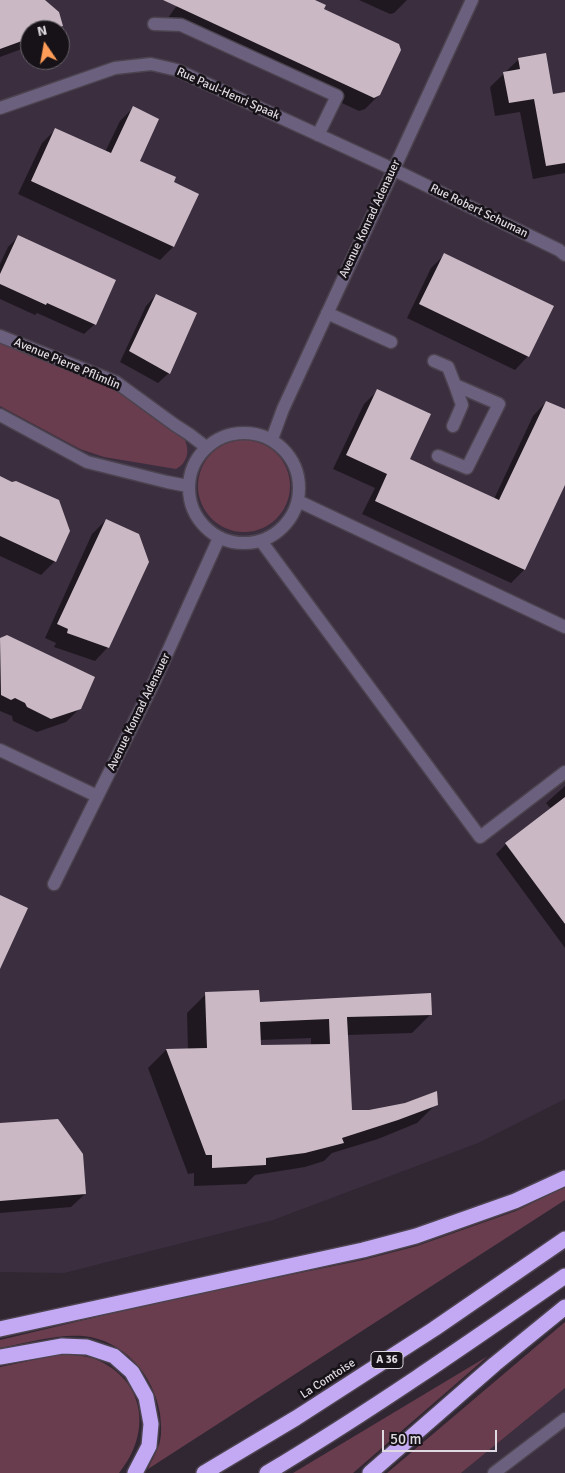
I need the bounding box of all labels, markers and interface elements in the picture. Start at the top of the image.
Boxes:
north arrow [20,20,70,70]
text: N [35,21,49,40]
street label: Rue Paul-Henri Spaak [174,65,282,123]
street label: Avenue Konrad Adenauer [336,158,404,280]
street label: Rue Robert Schuman [428,181,530,241]
street label: Avenue Pierre Pflimlin [12,335,122,393]
street label: Avenue Konrad Adenauer [104,651,174,773]
road number: A 36 [371,1352,403,1368]
street label: La Comtoise [298,1356,358,1402]
scale bar [385,1420,500,1452]
text: 50 m [390,1430,421,1448]

